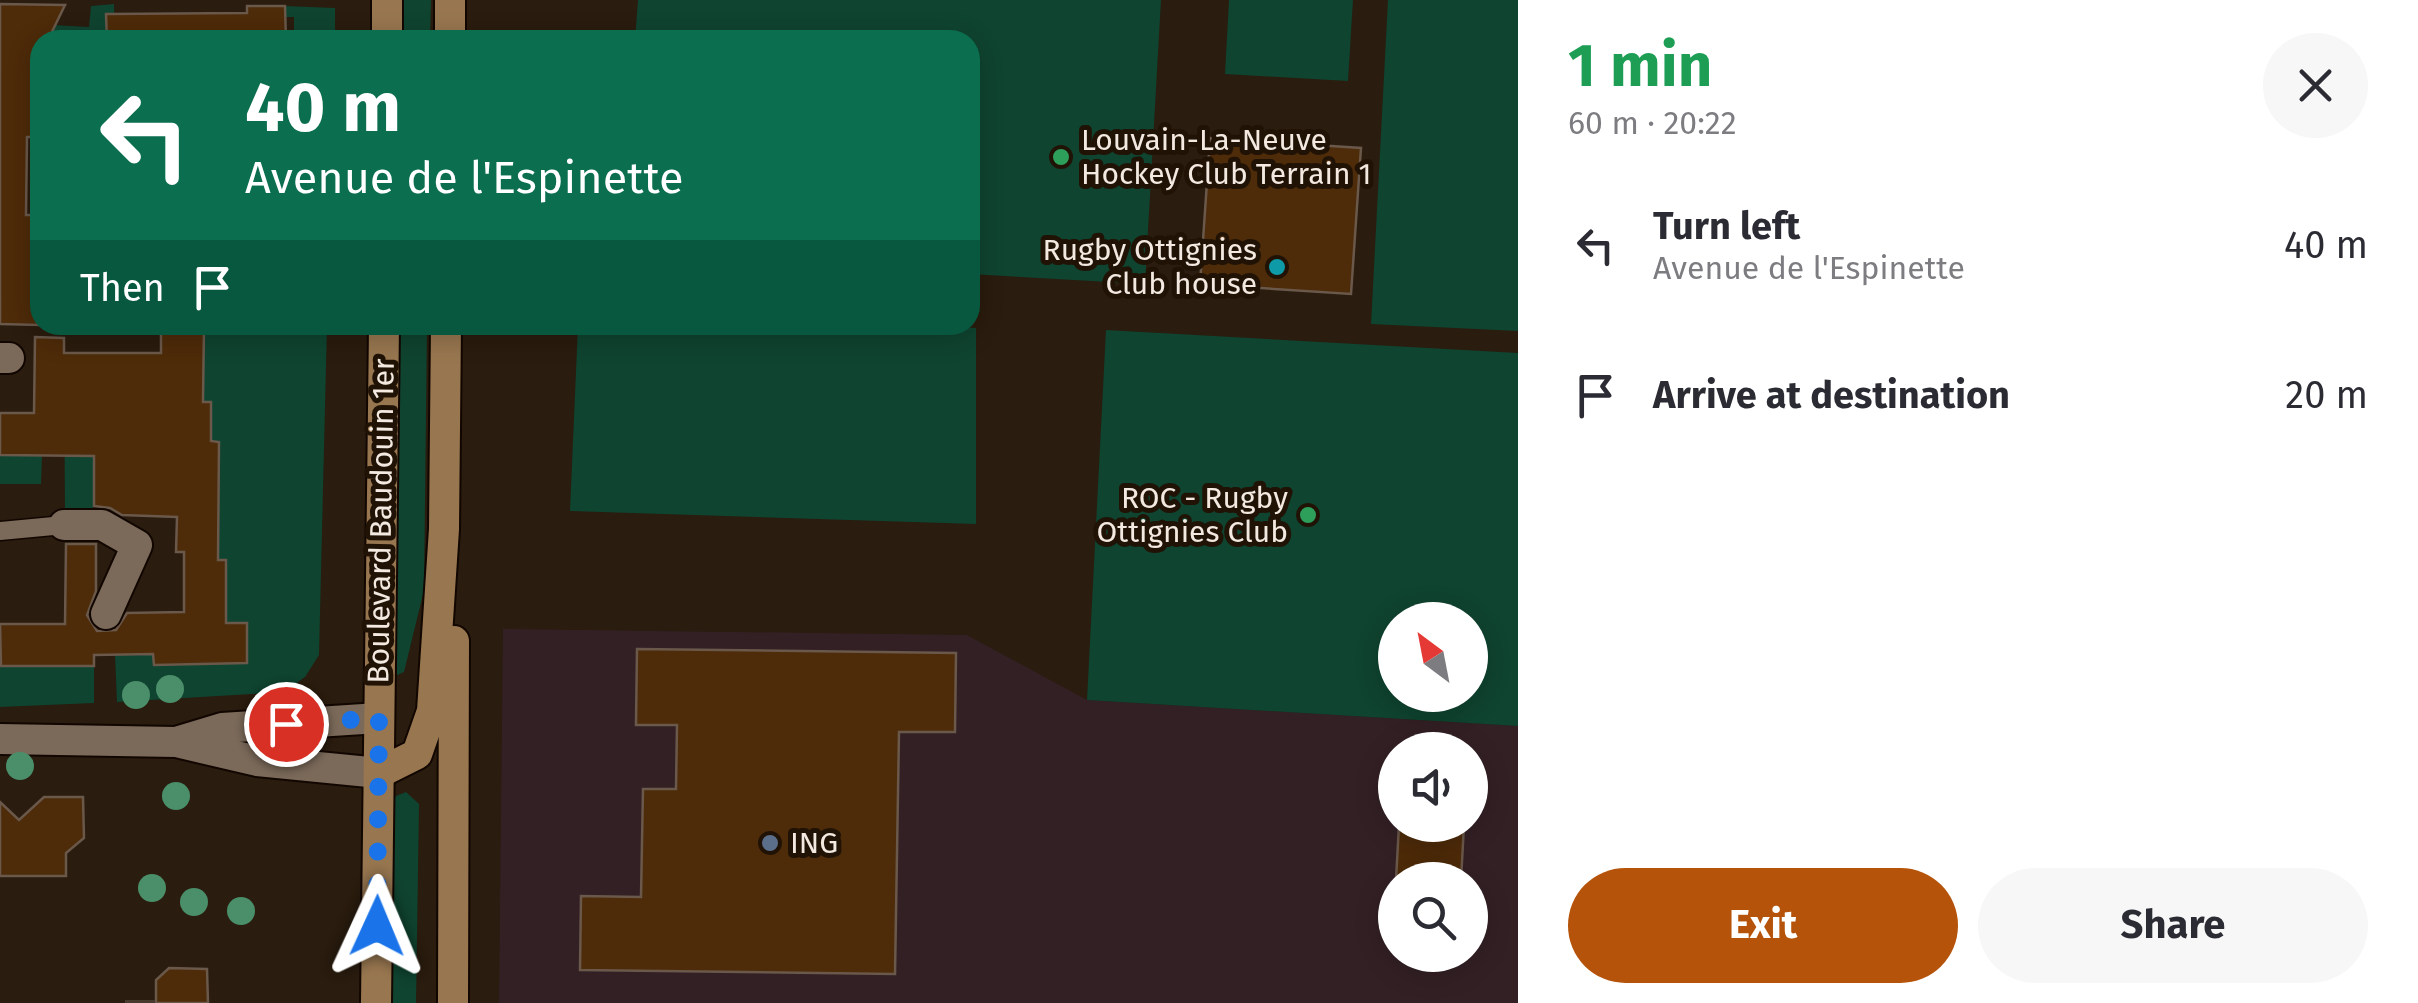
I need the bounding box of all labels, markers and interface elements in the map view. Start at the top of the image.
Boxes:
text: 1 min [1568,30,1712,102]
button: close [2263,33,2368,138]
text: 40 m [245,66,401,150]
icon: left [80,70,210,200]
text: 60 m · 20:22 [1568,104,1737,142]
place label: Louvain-La-Neuve Hockey Club Terrain 1 [1081,122,1371,192]
marker: Louvain-La-Neuve Hockey Club Terrain 1 [1050,146,1072,168]
text: Avenue de l'Espinette [245,151,684,205]
text: Turn left [1653,203,1800,249]
icon: left [1568,218,1623,273]
text: 40 m [2284,222,2368,268]
place label: Rugby Ottignies Club house [1043,232,1257,302]
text: Avenue de l'Espinette [1653,249,1965,287]
marker: Rugby Ottignies Club house [1266,256,1288,278]
icon: arrive [185,260,240,315]
text: Then [80,265,165,311]
street label: Boulevard Baudouin 1er [360,358,402,684]
icon: arrive [1568,368,1623,423]
text: Arrive at destination [1653,372,2010,418]
text: 20 m [2285,372,2368,418]
place label: ROC - Rugby Ottignies Club [1097,480,1288,550]
marker: ROC - Rugby Ottignies Club [1297,504,1319,526]
north arrow [1378,602,1488,712]
map controls [1378,602,1488,972]
pin [244,682,329,767]
icon: arrive [259,697,314,752]
button: sound [1378,732,1488,842]
place label: ING [790,825,838,861]
marker: ING [759,832,781,854]
button: search [1378,862,1488,972]
button: Exit [1568,868,1958,983]
button: Share [1978,868,2368,983]
position arrow [325,874,429,978]

